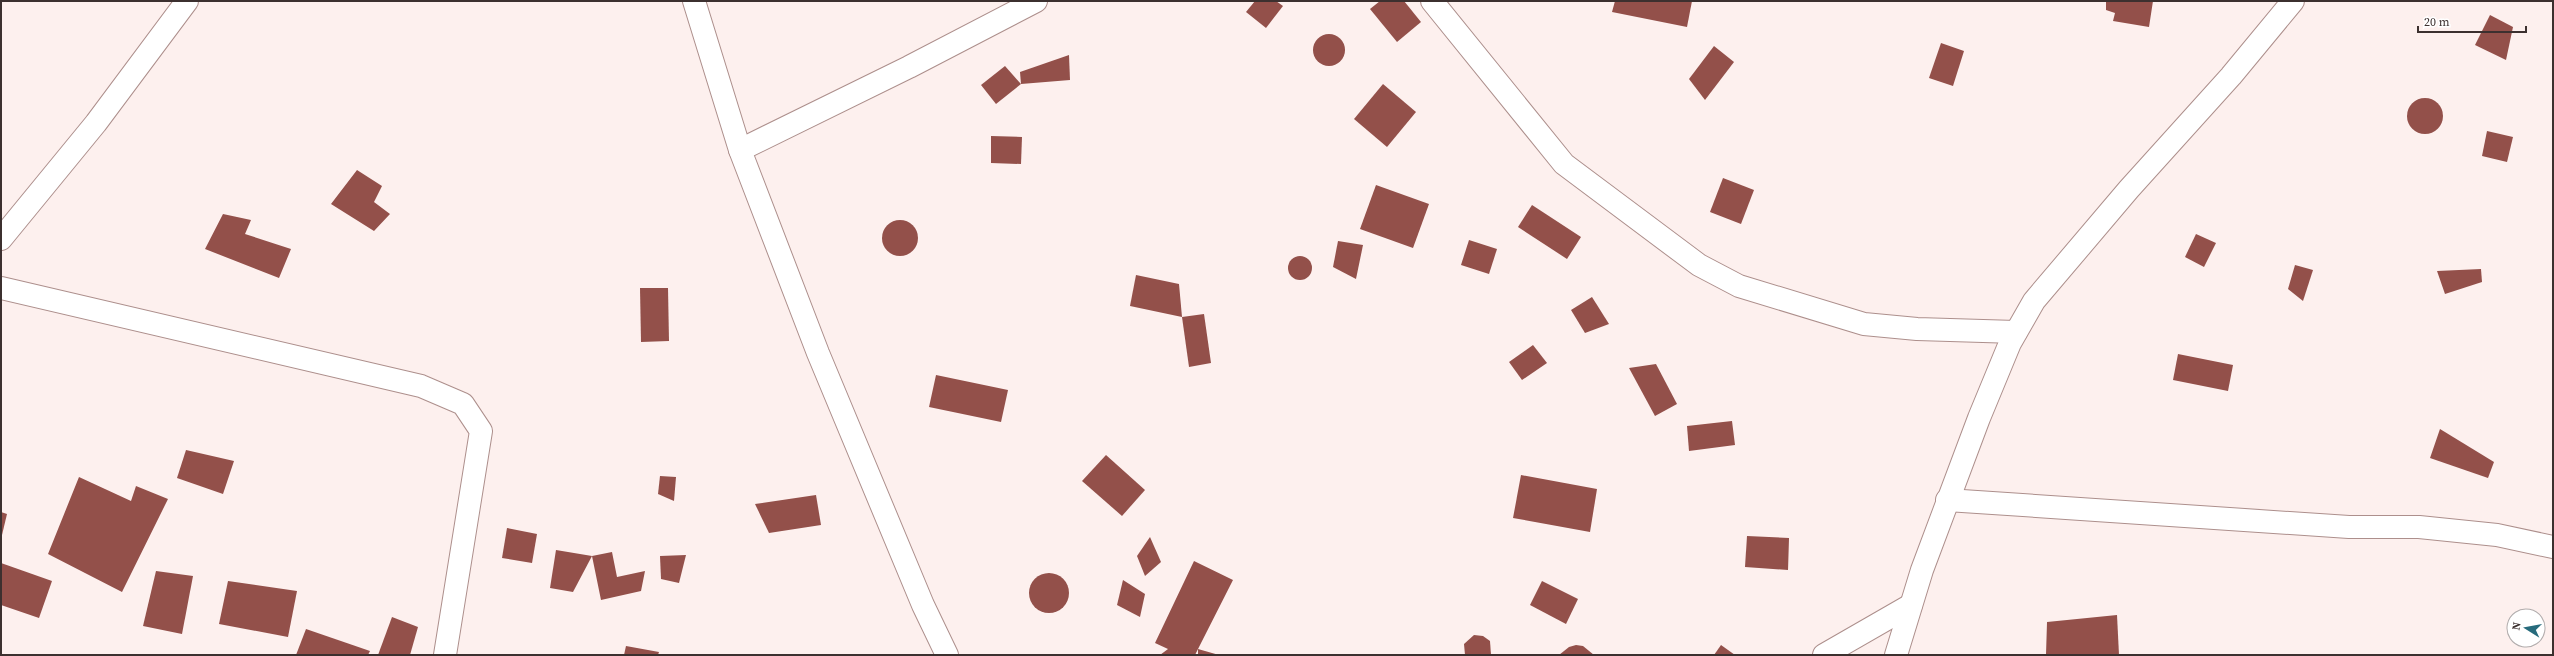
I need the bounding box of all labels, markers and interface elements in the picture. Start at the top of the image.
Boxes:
scale bar [2418,8,2526,34]
text: 20 m [2424,14,2450,30]
north arrow [2506,608,2546,648]
text: N [2509,621,2525,632]

